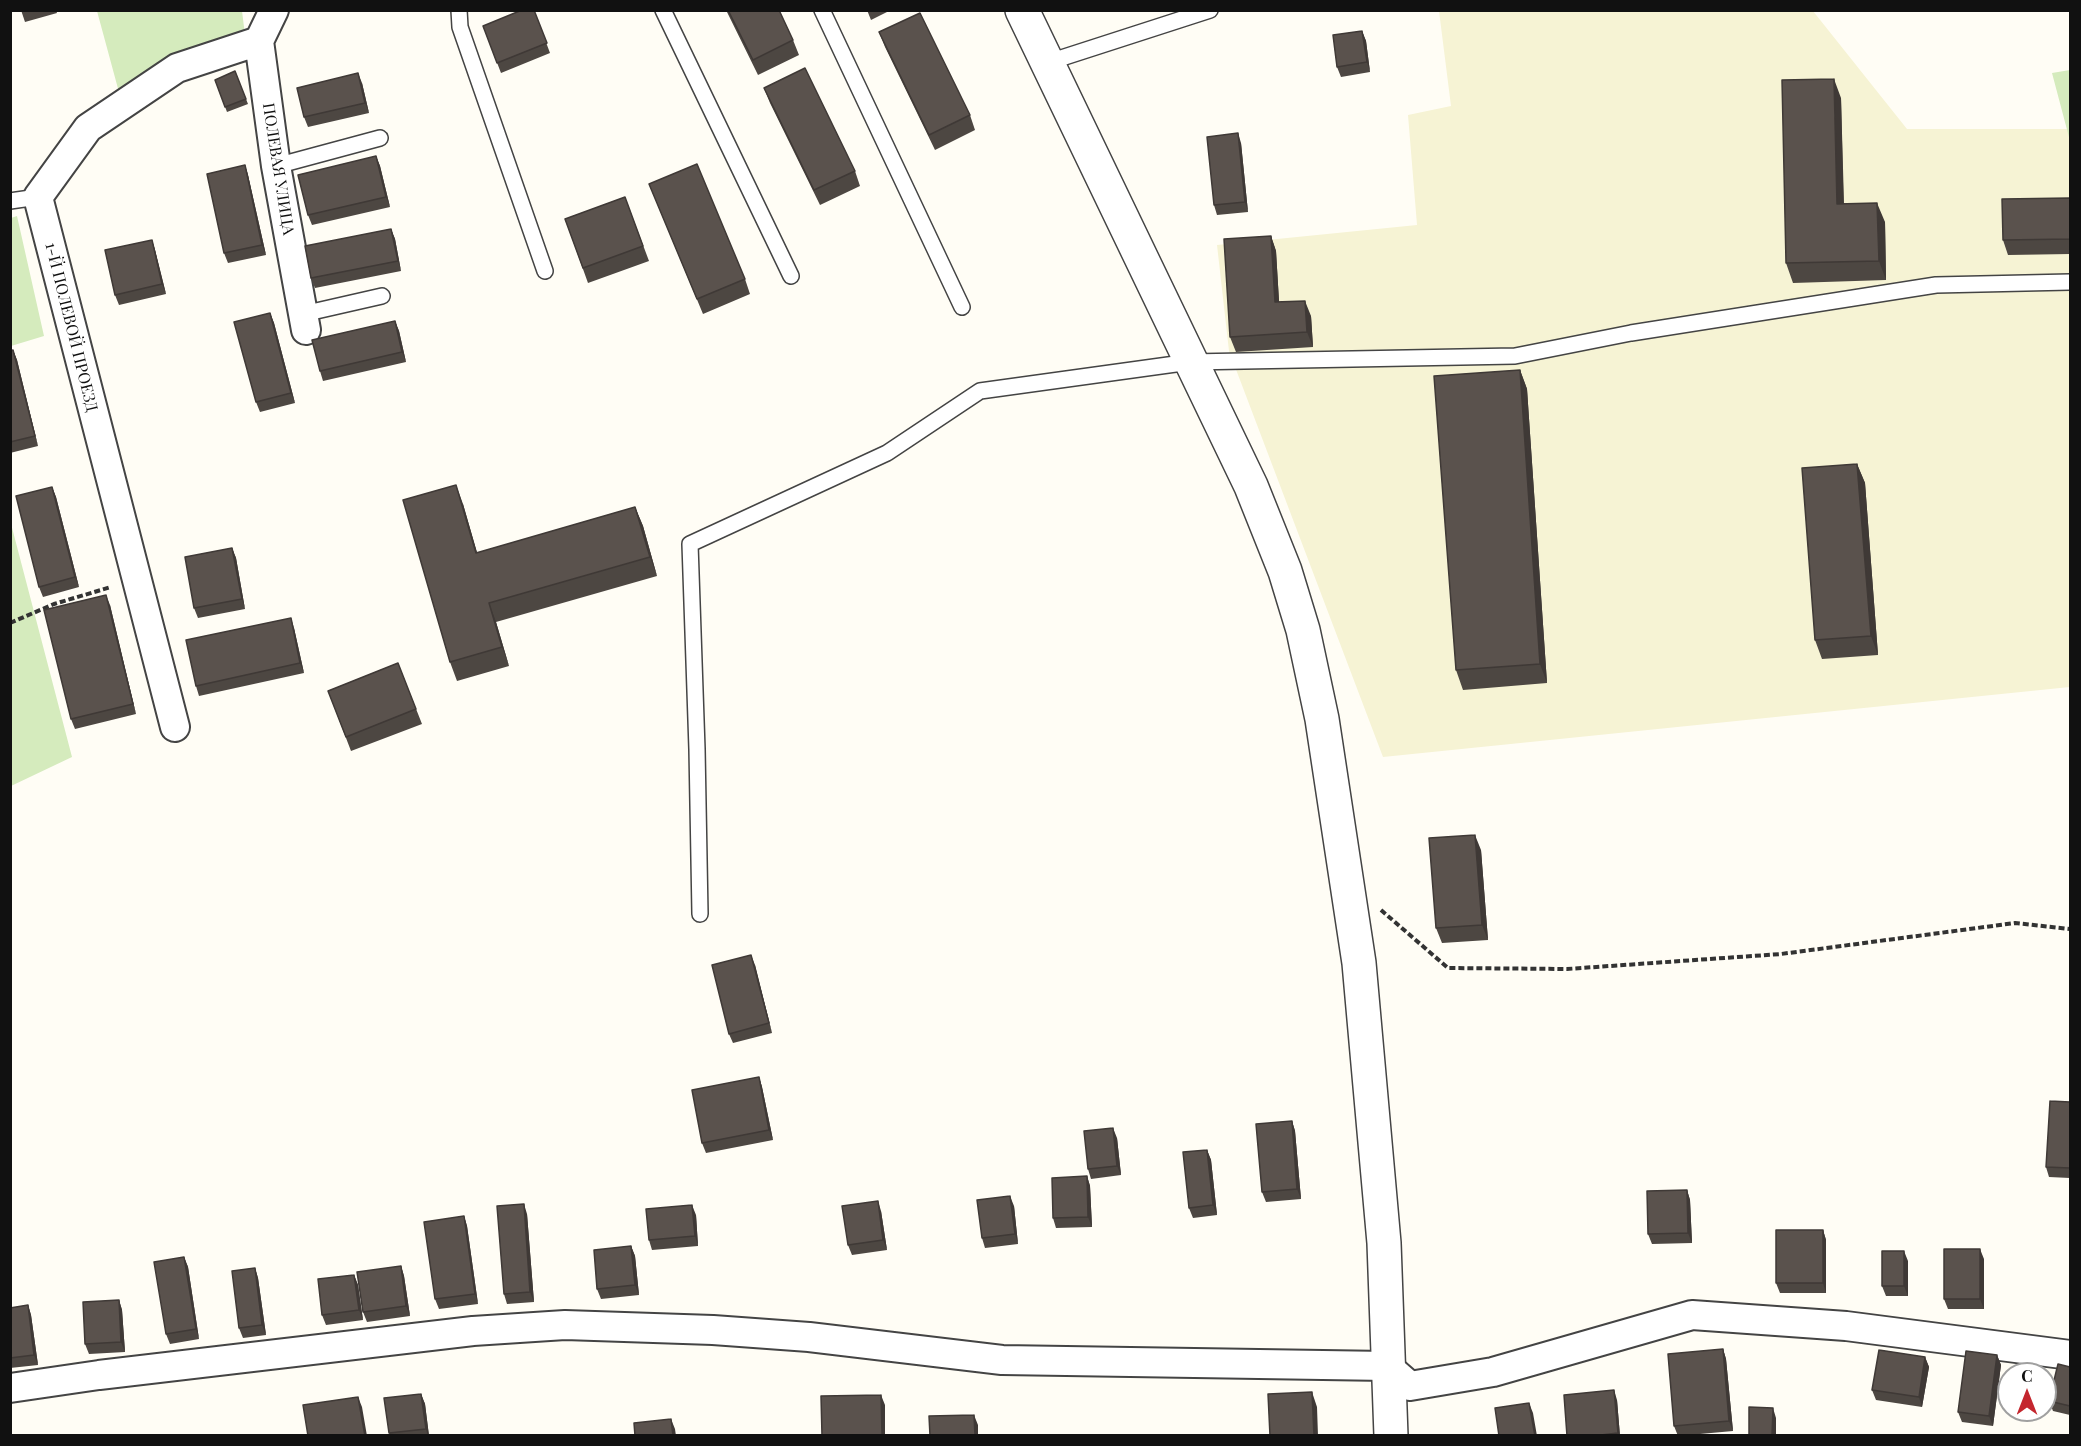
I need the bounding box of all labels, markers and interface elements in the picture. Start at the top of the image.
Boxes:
street label: ПОЛЕВАЯ УЛИЦА [258,102,298,236]
street label: 1-Й ПОЛЕВОЙ ПРОЕЗД [41,240,101,414]
north arrow [1997,1362,2057,1422]
text: С [2021,1365,2033,1386]

